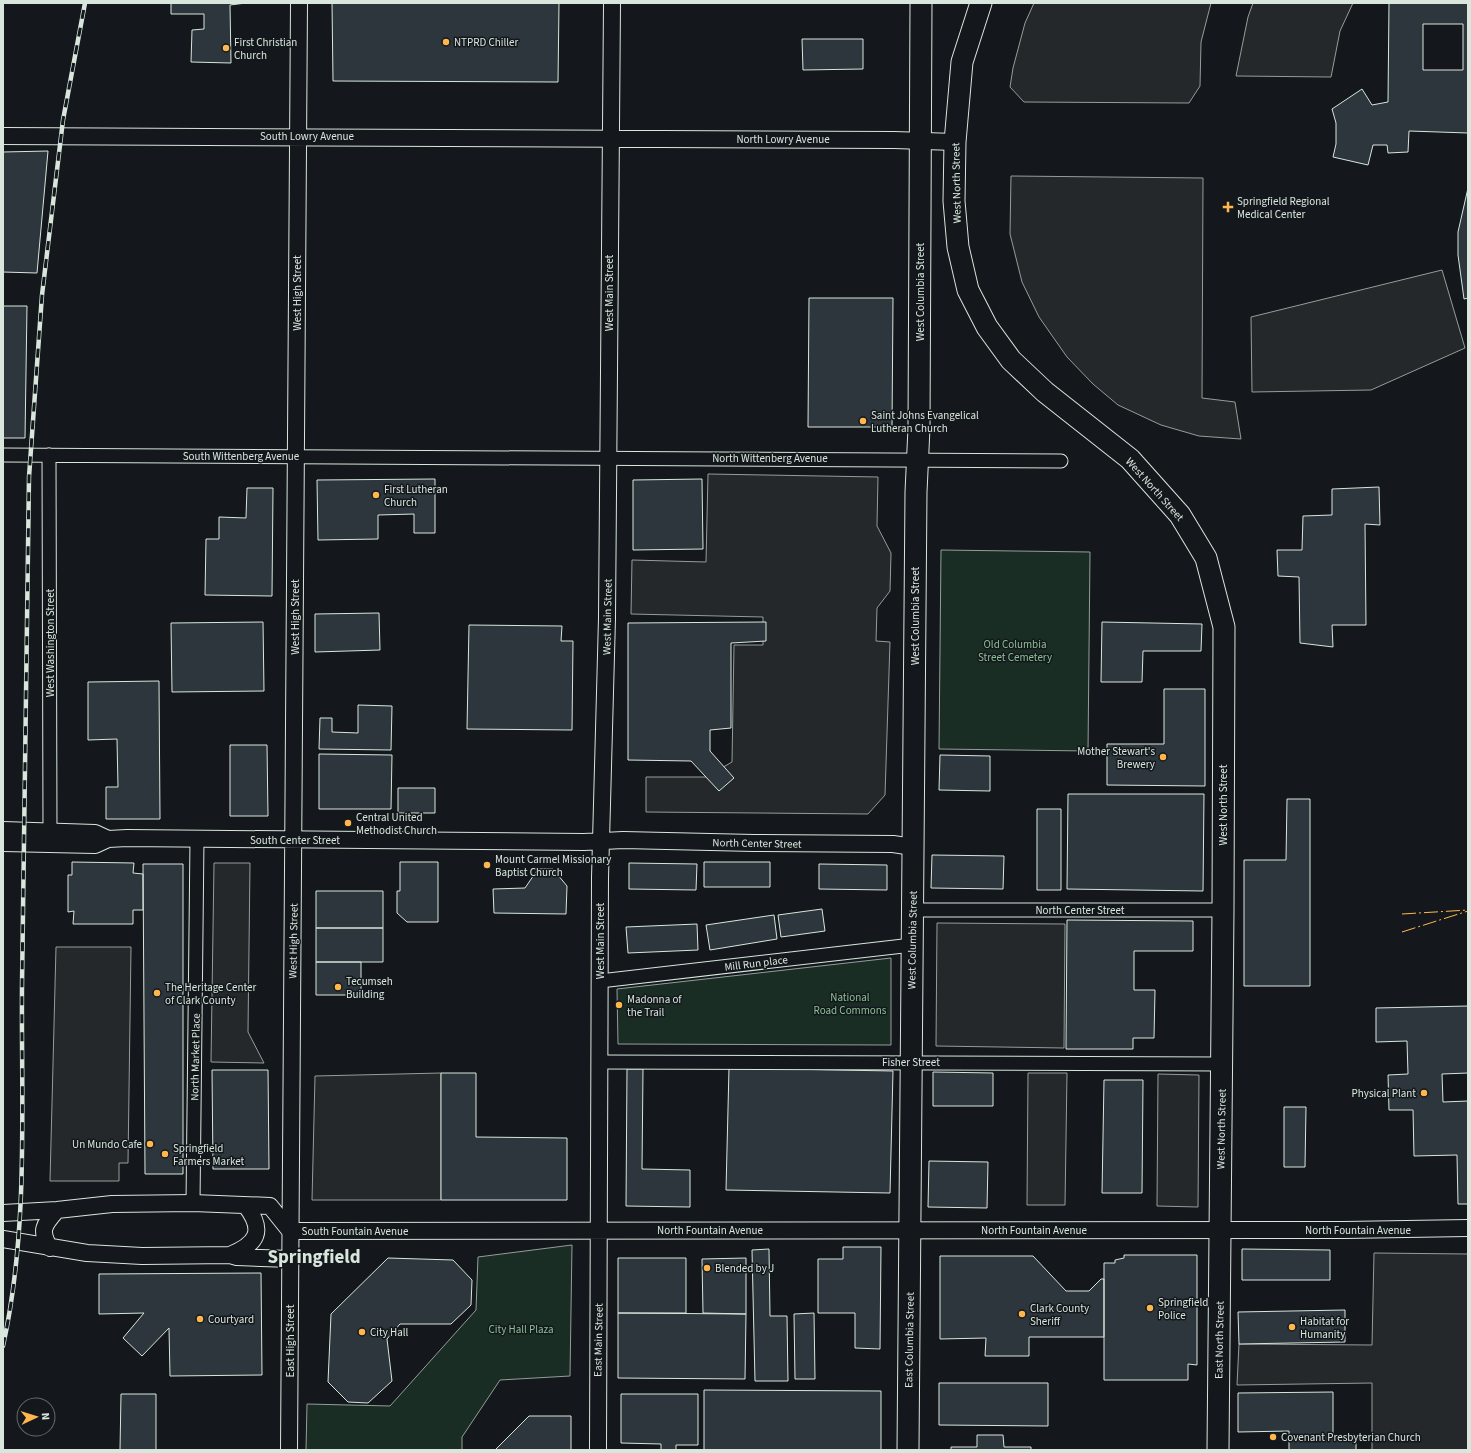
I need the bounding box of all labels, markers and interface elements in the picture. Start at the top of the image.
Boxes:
place label: First Christian Church [234,35,297,63]
place label: NTPRD Chiller [454,35,518,50]
marker: NTPRD Chiller [441,37,451,47]
marker: First Christian Church [221,43,231,53]
street label: South Lowry Avenue [260,129,355,144]
street label: North Lowry Avenue [736,132,830,147]
street label: West North Street [948,142,965,223]
place label: Springfield Regional Medical Center [1237,194,1330,222]
marker: Springfield Regional Medical Center [1222,201,1234,213]
street label: West Columbia Street [913,242,928,341]
street label: West High Street [290,255,305,331]
street label: West Main Street [602,255,617,331]
place label: Saint Johns Evangelical Lutheran Church [871,408,979,436]
marker: Saint Johns Evangelical Lutheran Church [858,416,868,426]
street label: South Wittenberg Avenue [183,449,300,464]
street label: North Wittenberg Avenue [712,451,828,466]
street label: West North Street [1122,454,1187,525]
place label: First Lutheran Church [384,482,448,510]
marker: First Lutheran Church [371,490,381,500]
street label: West Columbia Street [908,566,923,665]
street label: West Main Street [599,578,616,655]
street label: West High Street [288,579,303,655]
street label: West Washington Street [43,588,58,697]
park label: Old Columbia Street Cemetery [978,637,1052,665]
place label: Mother Stewart's Brewery [1077,744,1155,772]
marker: Mother Stewart's Brewery [1158,752,1168,762]
street label: West North Street [1216,764,1231,845]
place label: Central United Methodist Church [356,810,437,838]
marker: Central United Methodist Church [343,818,353,828]
street label: South Center Street [250,833,340,848]
street label: North Center Street [712,835,802,852]
place label: Mount Carmel Missionary Baptist Church [495,852,611,880]
marker: Mount Carmel Missionary Baptist Church [482,860,492,870]
street label: West Columbia Street [904,890,921,989]
street label: West High Street [285,903,302,979]
street label: West Main Street [593,903,608,979]
street label: North Center Street [1035,903,1125,918]
street label: Mill Run place [724,952,789,975]
place label: Tecumseh Building [346,974,393,1002]
place label: The Heritage Center of Clark County [165,980,257,1008]
marker: Tecumseh Building [333,982,343,992]
marker: The Heritage Center of Clark County [152,988,162,998]
park label: National Road Commons [814,990,887,1018]
place label: Madonna of the Trail [627,992,682,1020]
marker: Madonna of the Trail [614,1000,624,1010]
street label: North Market Place [187,1013,204,1101]
street label: Fisher Street [882,1055,940,1070]
place label: Physical Plant [1352,1086,1416,1101]
street label: West North Street [1213,1088,1230,1170]
marker: Physical Plant [1419,1088,1429,1098]
place label: Un Mundo Cafe [72,1137,143,1152]
marker: Un Mundo Cafe [145,1139,155,1149]
place label: Springfield Farmers Market [173,1141,245,1169]
marker: Springfield Farmers Market [160,1149,170,1159]
street label: North Fountain Avenue [657,1223,763,1238]
street label: North Fountain Avenue [981,1223,1087,1238]
street label: North Fountain Avenue [1305,1223,1411,1238]
street label: South Fountain Avenue [302,1224,409,1239]
district label: Springfield [267,1244,361,1271]
place label: Blended by J [715,1261,774,1276]
marker: Blended by J [702,1263,712,1273]
street label: East Columbia Street [901,1292,918,1388]
place label: Springfield Police [1158,1295,1208,1323]
place label: Clark County Sheriff [1030,1301,1089,1329]
street label: East North Street [1211,1301,1228,1379]
street label: East Main Street [590,1303,607,1377]
marker: Springfield Police [1145,1303,1155,1313]
street label: East High Street [283,1304,298,1377]
marker: Clark County Sheriff [1017,1309,1027,1319]
place label: Courtyard [208,1312,254,1327]
marker: Courtyard [195,1314,205,1324]
place label: Habitat for Humanity [1300,1314,1349,1342]
park label: City Hall Plaza [488,1322,554,1337]
marker: Habitat for Humanity [1287,1322,1297,1332]
place label: City Hall [370,1325,409,1340]
marker: City Hall [357,1327,367,1337]
north arrow [16,1397,56,1437]
text: N [38,1412,53,1421]
place label: Covenant Presbyterian Church [1281,1430,1421,1445]
marker: Covenant Presbyterian Church [1268,1432,1278,1442]

